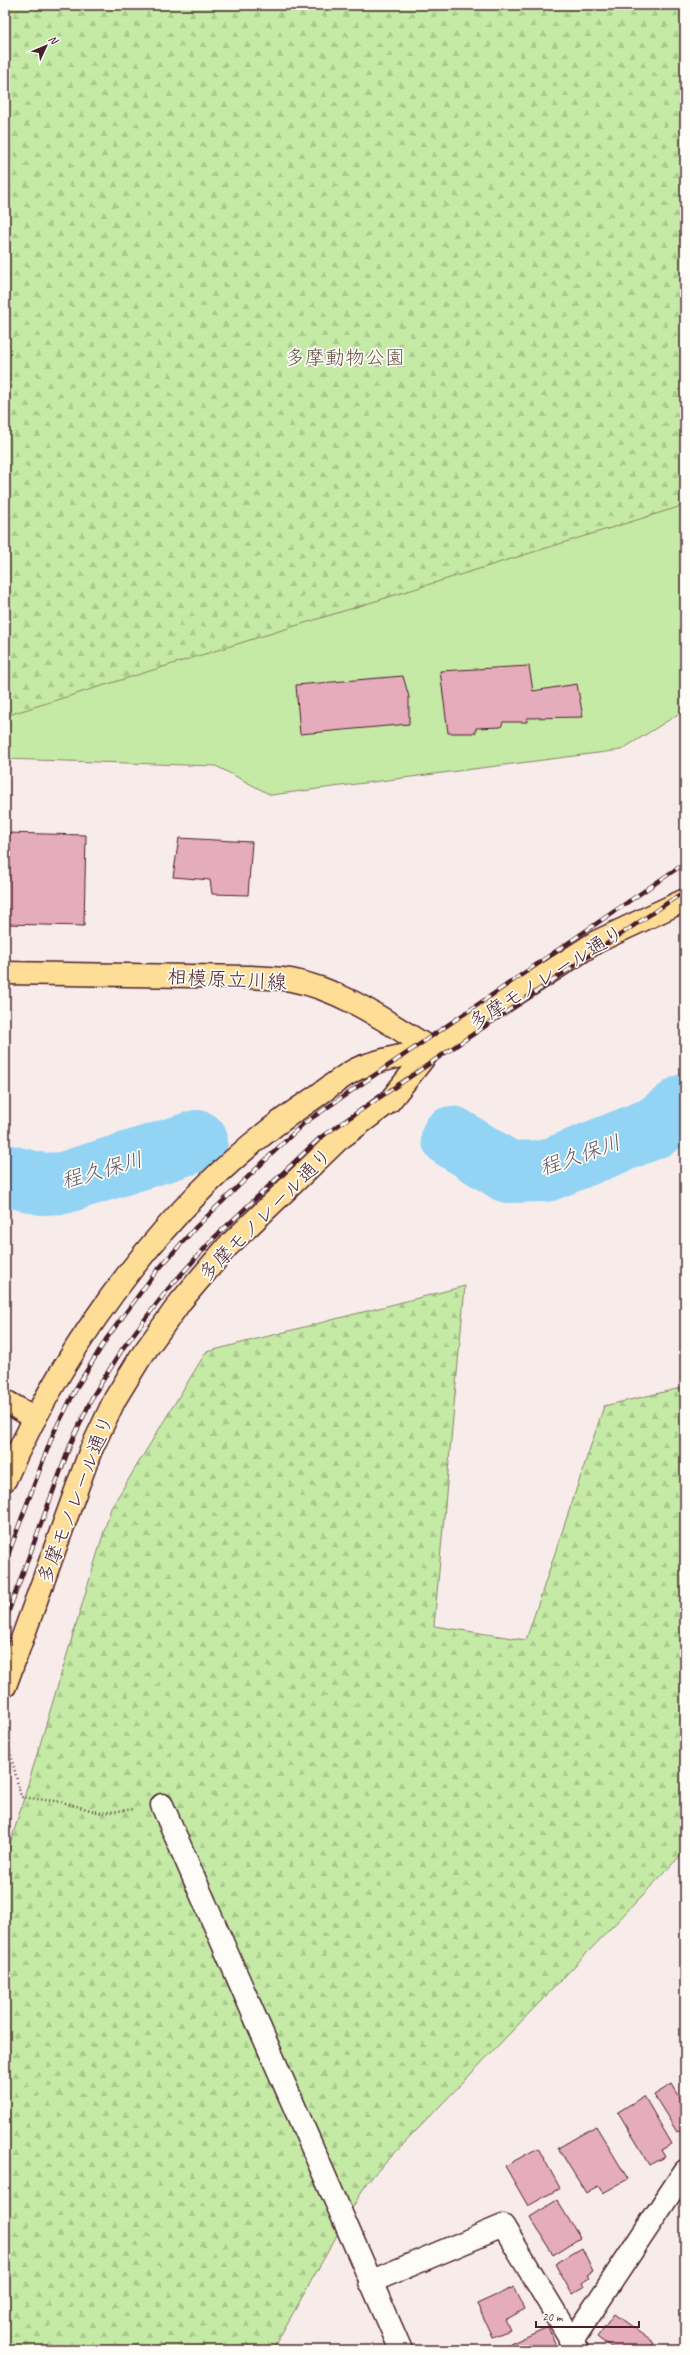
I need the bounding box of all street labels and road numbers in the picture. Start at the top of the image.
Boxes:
street label: 多摩モノレール通り [464,919,629,1035]
street label: 相模原立川線 [166,964,288,995]
street label: 多摩モノレール通り [193,1142,337,1286]
street label: 多摩モノレール通り [32,1411,119,1587]

